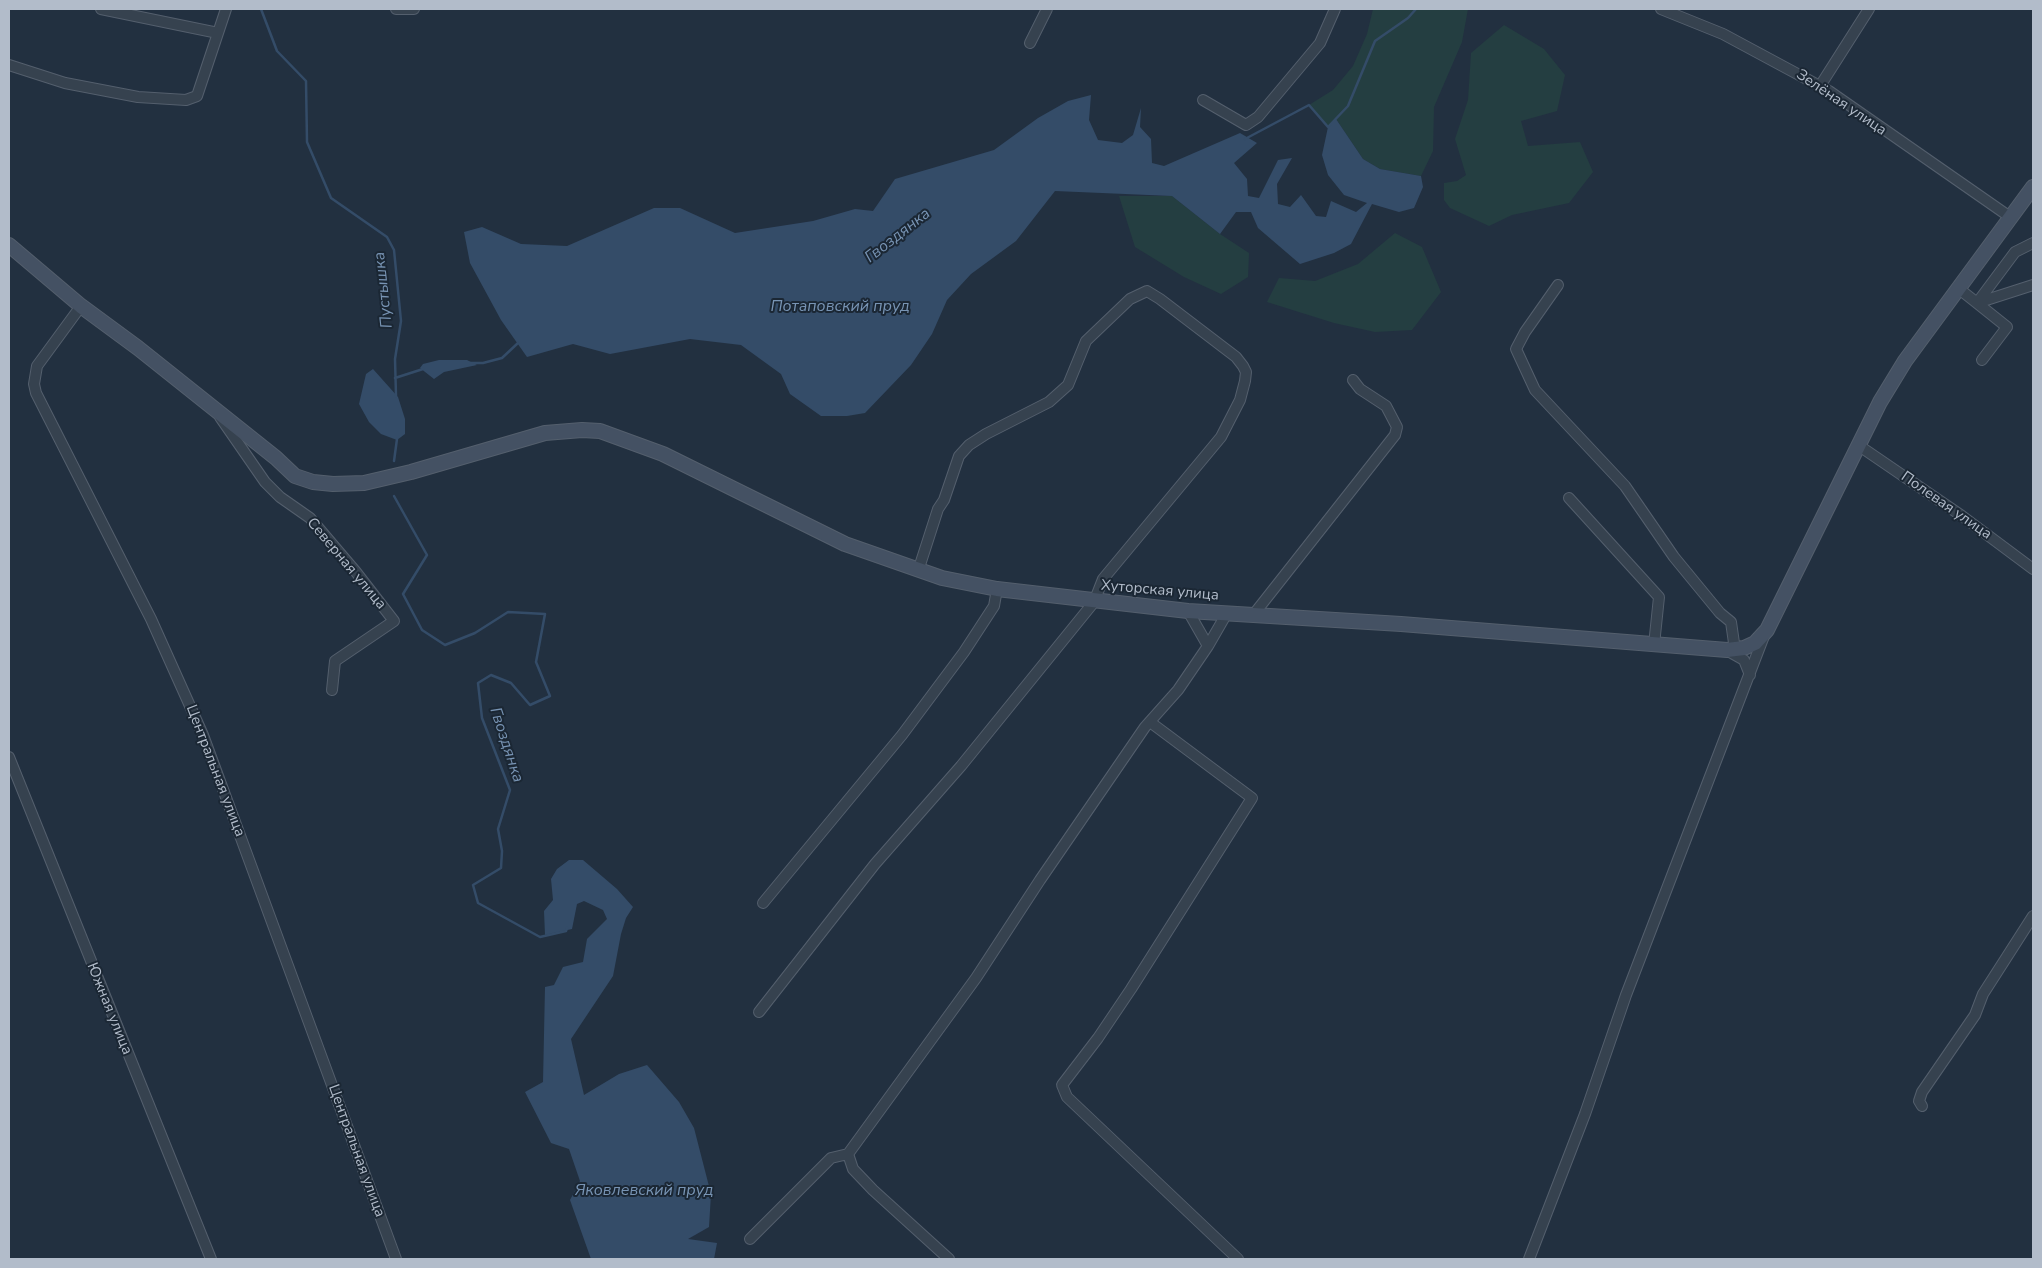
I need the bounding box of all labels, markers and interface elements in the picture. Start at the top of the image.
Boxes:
street label: Зелёная улица [1792,66,1890,140]
water label: Гвоздянка [861,204,935,268]
water label: Пустышка [370,251,398,329]
water label: Потаповский пруд [770,297,910,317]
street label: Полевая улица [1897,468,1995,544]
street label: Северная улица [302,515,390,613]
street label: Хуторская улица [1100,577,1220,605]
street label: Центральная улица [182,703,248,839]
water label: Гвоздянка [485,705,527,785]
street label: Южная улица [82,960,136,1058]
street label: Центральная улица [324,1082,388,1220]
water label: Яковлевский пруд [575,1181,713,1201]

